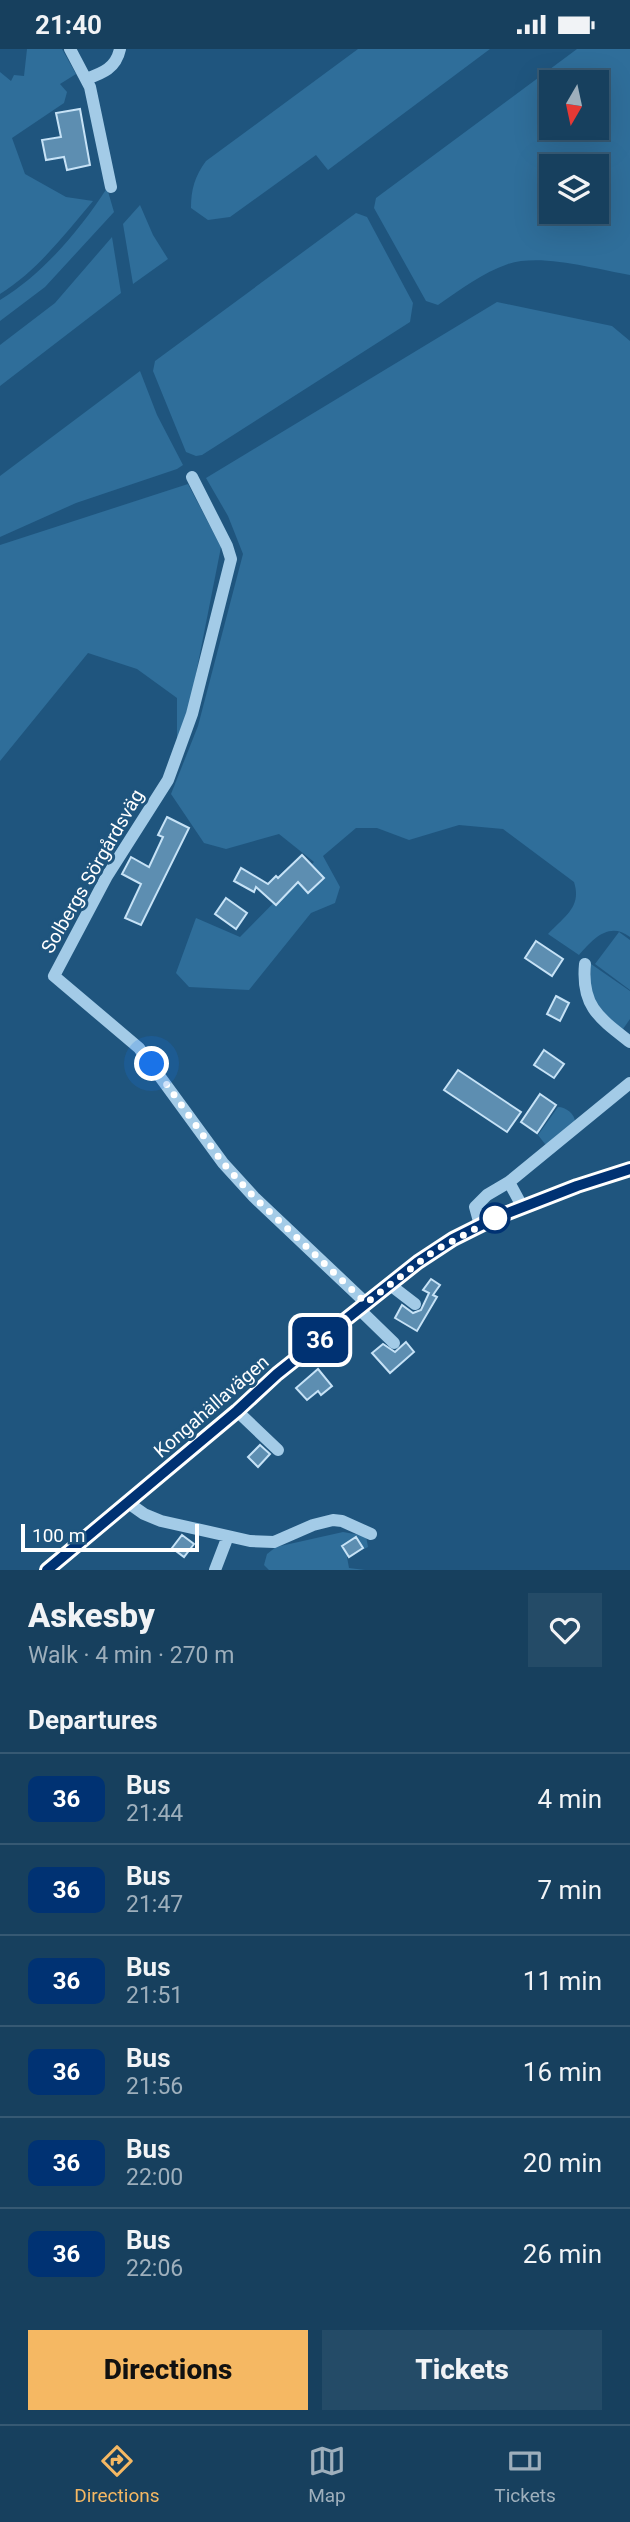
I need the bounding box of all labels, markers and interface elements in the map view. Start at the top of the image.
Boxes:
text: 21:40 [35,10,102,40]
north arrow [539,70,609,140]
map controls [539,70,609,224]
button: layers [539,154,609,224]
street label: Solbergs Sörgårdsväg [36,785,149,957]
your location [134,1046,169,1081]
unlabelled marker [480,1203,510,1233]
line badge: 36 [288,1317,352,1363]
text: 36 [306,1326,334,1354]
street label: Kongahällavägen [149,1350,274,1463]
scale bar [21,1521,200,1553]
text: 100 m [32,1524,85,1547]
button: heart [528,1593,602,1667]
text: Askesby [28,1596,155,1635]
text: Walk · 4 min · 270 m [28,1642,234,1669]
text: Departures [28,1705,158,1735]
text: Bus [126,1770,171,1800]
text: 4 min [537,1784,602,1814]
text: 36 [53,1785,80,1813]
text: 21:44 [126,1800,183,1827]
text: Bus [126,1861,171,1891]
text: 7 min [537,1875,602,1905]
text: 36 [53,1876,80,1904]
text: 21:47 [126,1891,183,1918]
text: Bus [126,1952,171,1982]
text: 11 min [523,1966,602,1996]
text: 36 [53,1967,80,1995]
text: 21:51 [126,1982,183,2009]
text: Bus [126,2043,171,2073]
text: 16 min [523,2057,602,2087]
text: 36 [53,2058,80,2086]
text: 21:56 [126,2073,183,2100]
text: Bus [126,2134,171,2164]
text: 20 min [523,2148,602,2178]
text: 36 [53,2149,80,2177]
text: 22:00 [126,2164,183,2191]
text: Bus [126,2225,171,2255]
text: 26 min [523,2239,602,2269]
text: 36 [53,2240,80,2268]
text: 22:06 [126,2255,183,2282]
button: Directions [28,2330,308,2410]
button: Tickets [322,2330,602,2410]
tab: Directions [74,2442,160,2507]
tab: Map [308,2442,346,2507]
tab: Tickets [494,2442,556,2507]

